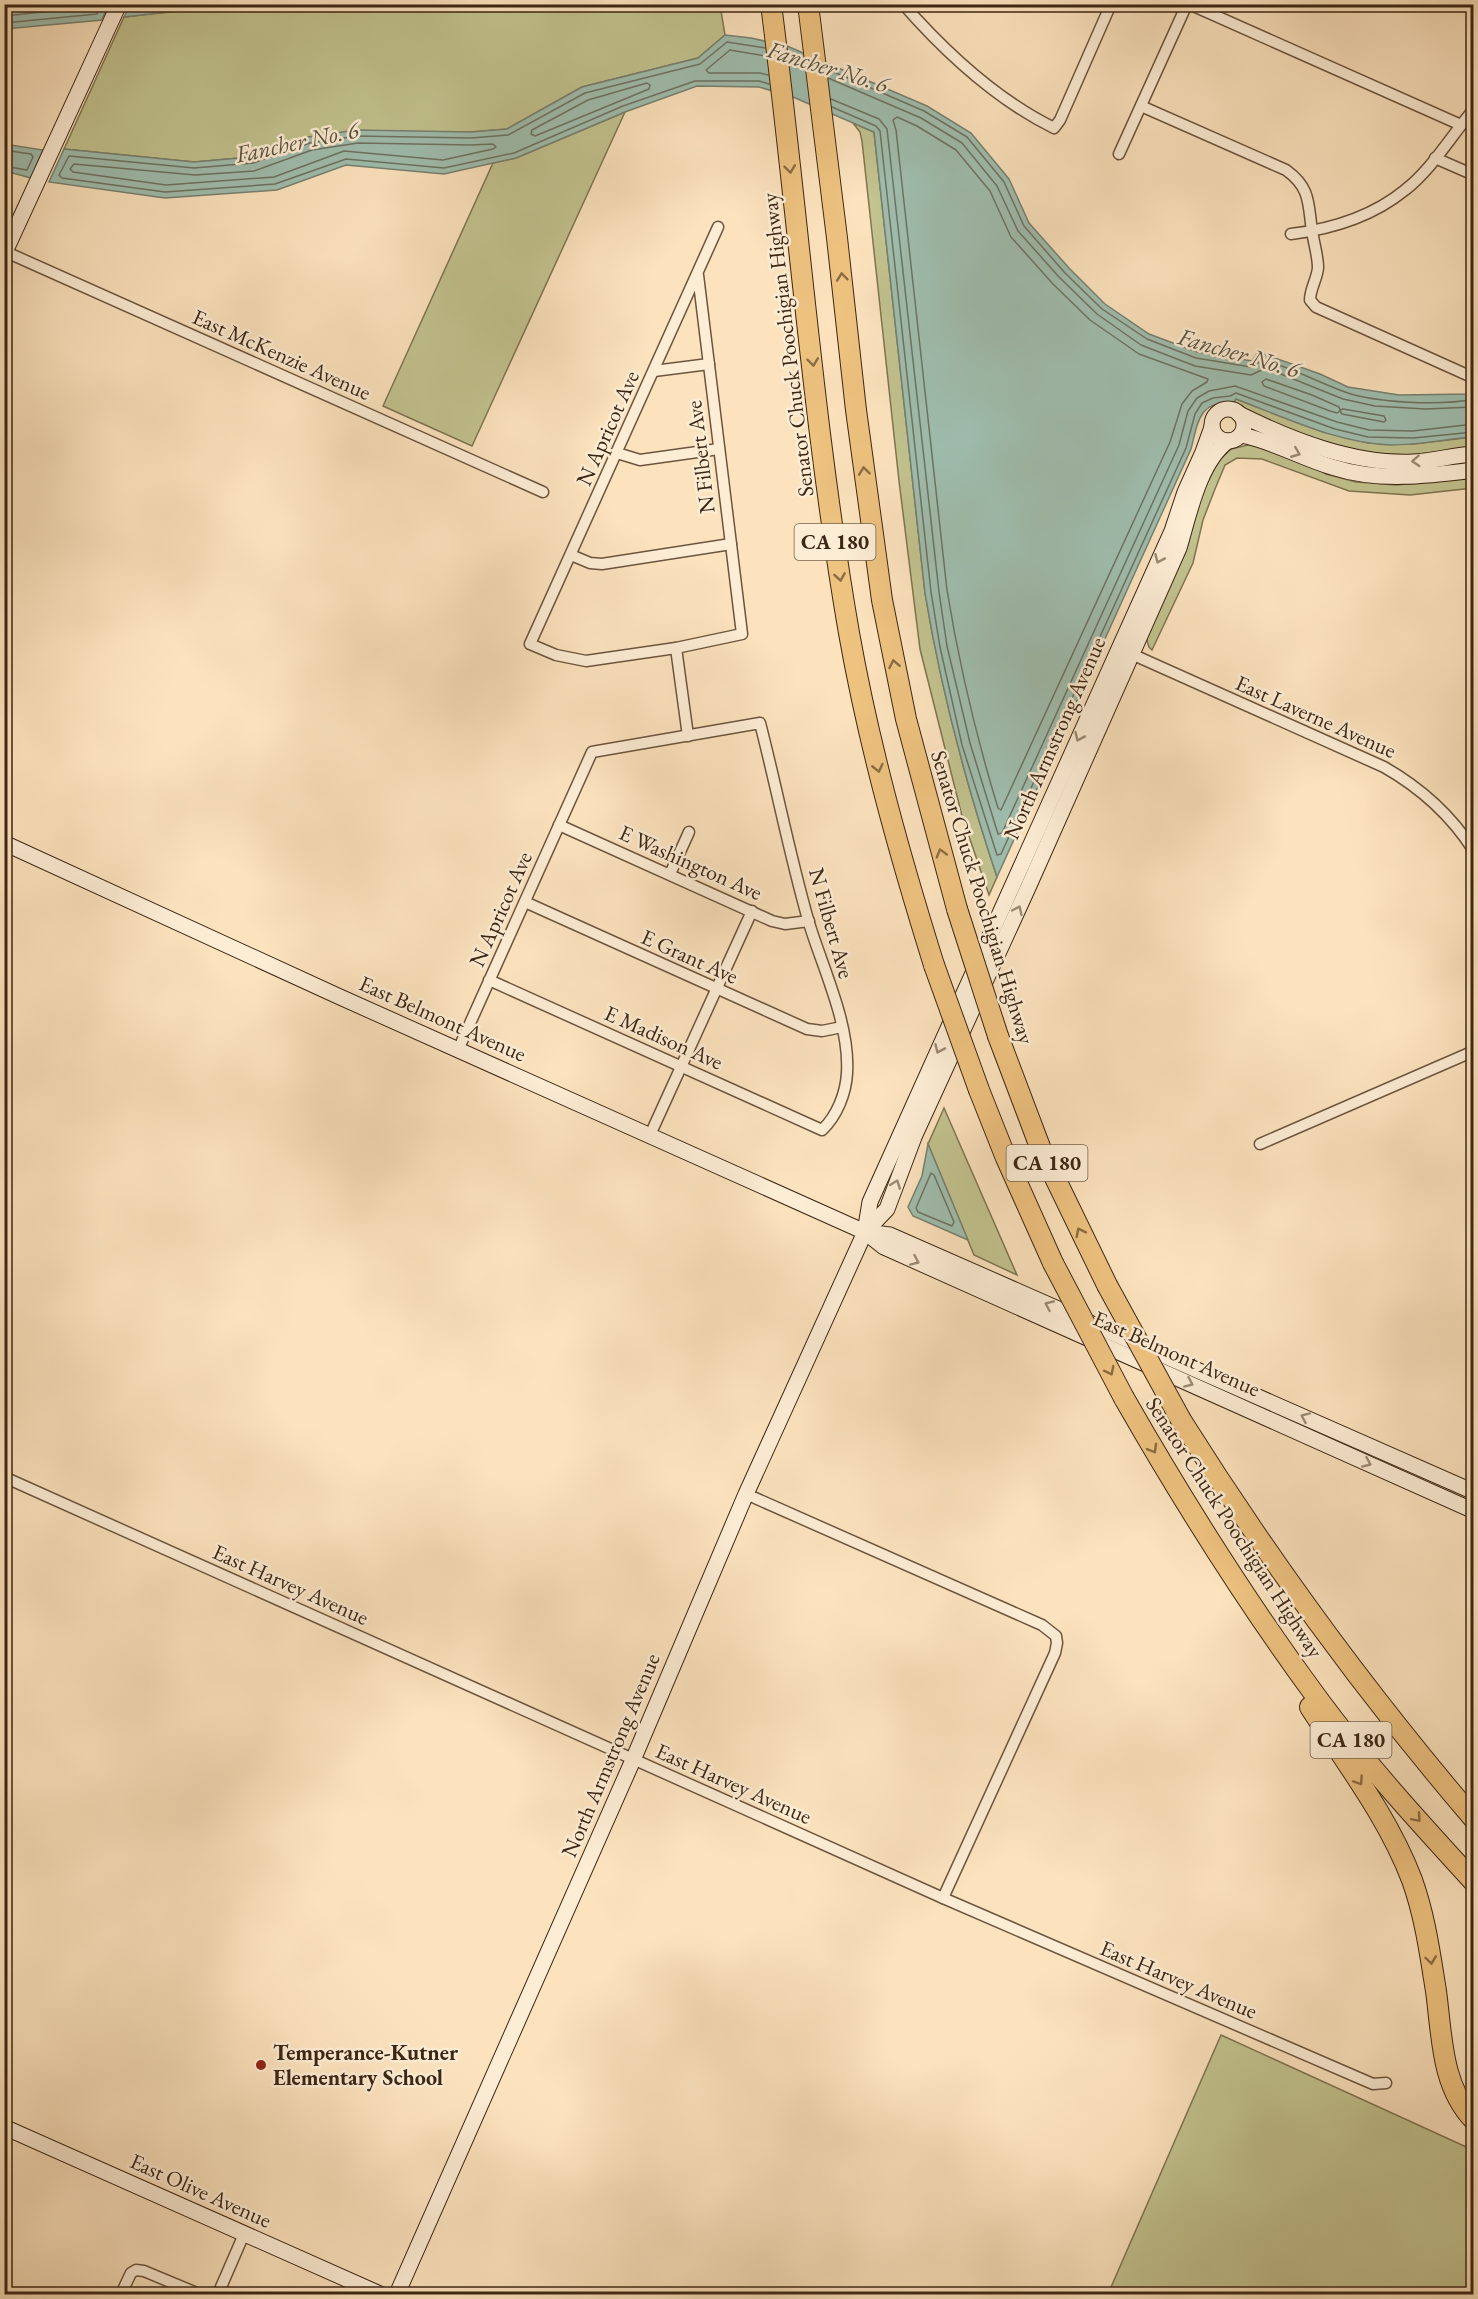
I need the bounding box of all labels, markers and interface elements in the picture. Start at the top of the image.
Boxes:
water label: Fancher No. 6 [763,33,895,100]
water label: Fancher No. 6 [231,113,364,170]
one-way arrow [784,164,796,173]
street label: Senator Chuck Poochigian Highway [754,191,821,498]
one-way arrow [836,273,848,282]
street label: East McKenzie Avenue [188,302,376,407]
water label: Fancher No. 6 [1174,320,1306,385]
one-way arrow [806,358,819,367]
street label: N Apricot Ave [569,366,646,490]
street label: N Filbert Ave [679,398,722,515]
one-way arrow [1290,446,1301,458]
one-way arrow [1411,455,1420,467]
one-way arrow [858,467,870,476]
road number: CA 180 [794,524,876,560]
one-way arrow [1155,553,1167,564]
one-way arrow [834,572,846,581]
street label: North Armstrong Avenue [997,632,1112,844]
one-way arrow [888,659,901,669]
street label: East Laverne Avenue [1231,668,1401,765]
one-way arrow [1074,730,1086,741]
street label: Senator Chuck Poochigian Highway [924,747,1041,1048]
one-way arrow [871,763,884,773]
street label: E Washington Ave [615,818,767,907]
street label: N Apricot Ave [462,847,539,971]
one-way arrow [936,848,948,859]
street label: N Filbert Ave [802,864,861,982]
one-way arrow [1011,906,1023,917]
street label: E Grant Ave [637,922,743,991]
street label: East Belmont Avenue [355,969,531,1068]
street label: E Madison Ave [600,998,728,1077]
one-way arrow [934,1042,946,1053]
road number: CA 180 [1006,1145,1088,1181]
one-way arrow [889,1179,901,1190]
one-way arrow [1076,1228,1087,1239]
one-way arrow [909,1253,920,1265]
one-way arrow [1044,1301,1055,1313]
street label: East Belmont Avenue [1089,1304,1265,1403]
one-way arrow [1103,1364,1114,1375]
one-way arrow [1183,1376,1194,1388]
street label: Senator Chuck Poochigian Highway [1139,1391,1330,1664]
one-way arrow [1300,1413,1311,1425]
one-way arrow [1146,1442,1157,1453]
one-way arrow [1361,1456,1372,1468]
street label: East Harvey Avenue [208,1537,374,1632]
street label: North Armstrong Avenue [554,1648,667,1862]
road number: CA 180 [1310,1722,1392,1758]
street label: East Harvey Avenue [651,1736,817,1831]
one-way arrow [1352,1774,1363,1785]
one-way arrow [1409,1811,1420,1822]
street label: East Harvey Avenue [1096,1933,1262,2026]
one-way arrow [1425,1955,1437,1965]
place label: Temperance-Kutner Elementary School [273,2038,459,2092]
marker: Temperance-Kutner Elementary School [254,2058,268,2072]
street label: East Olive Avenue [126,2146,276,2235]

